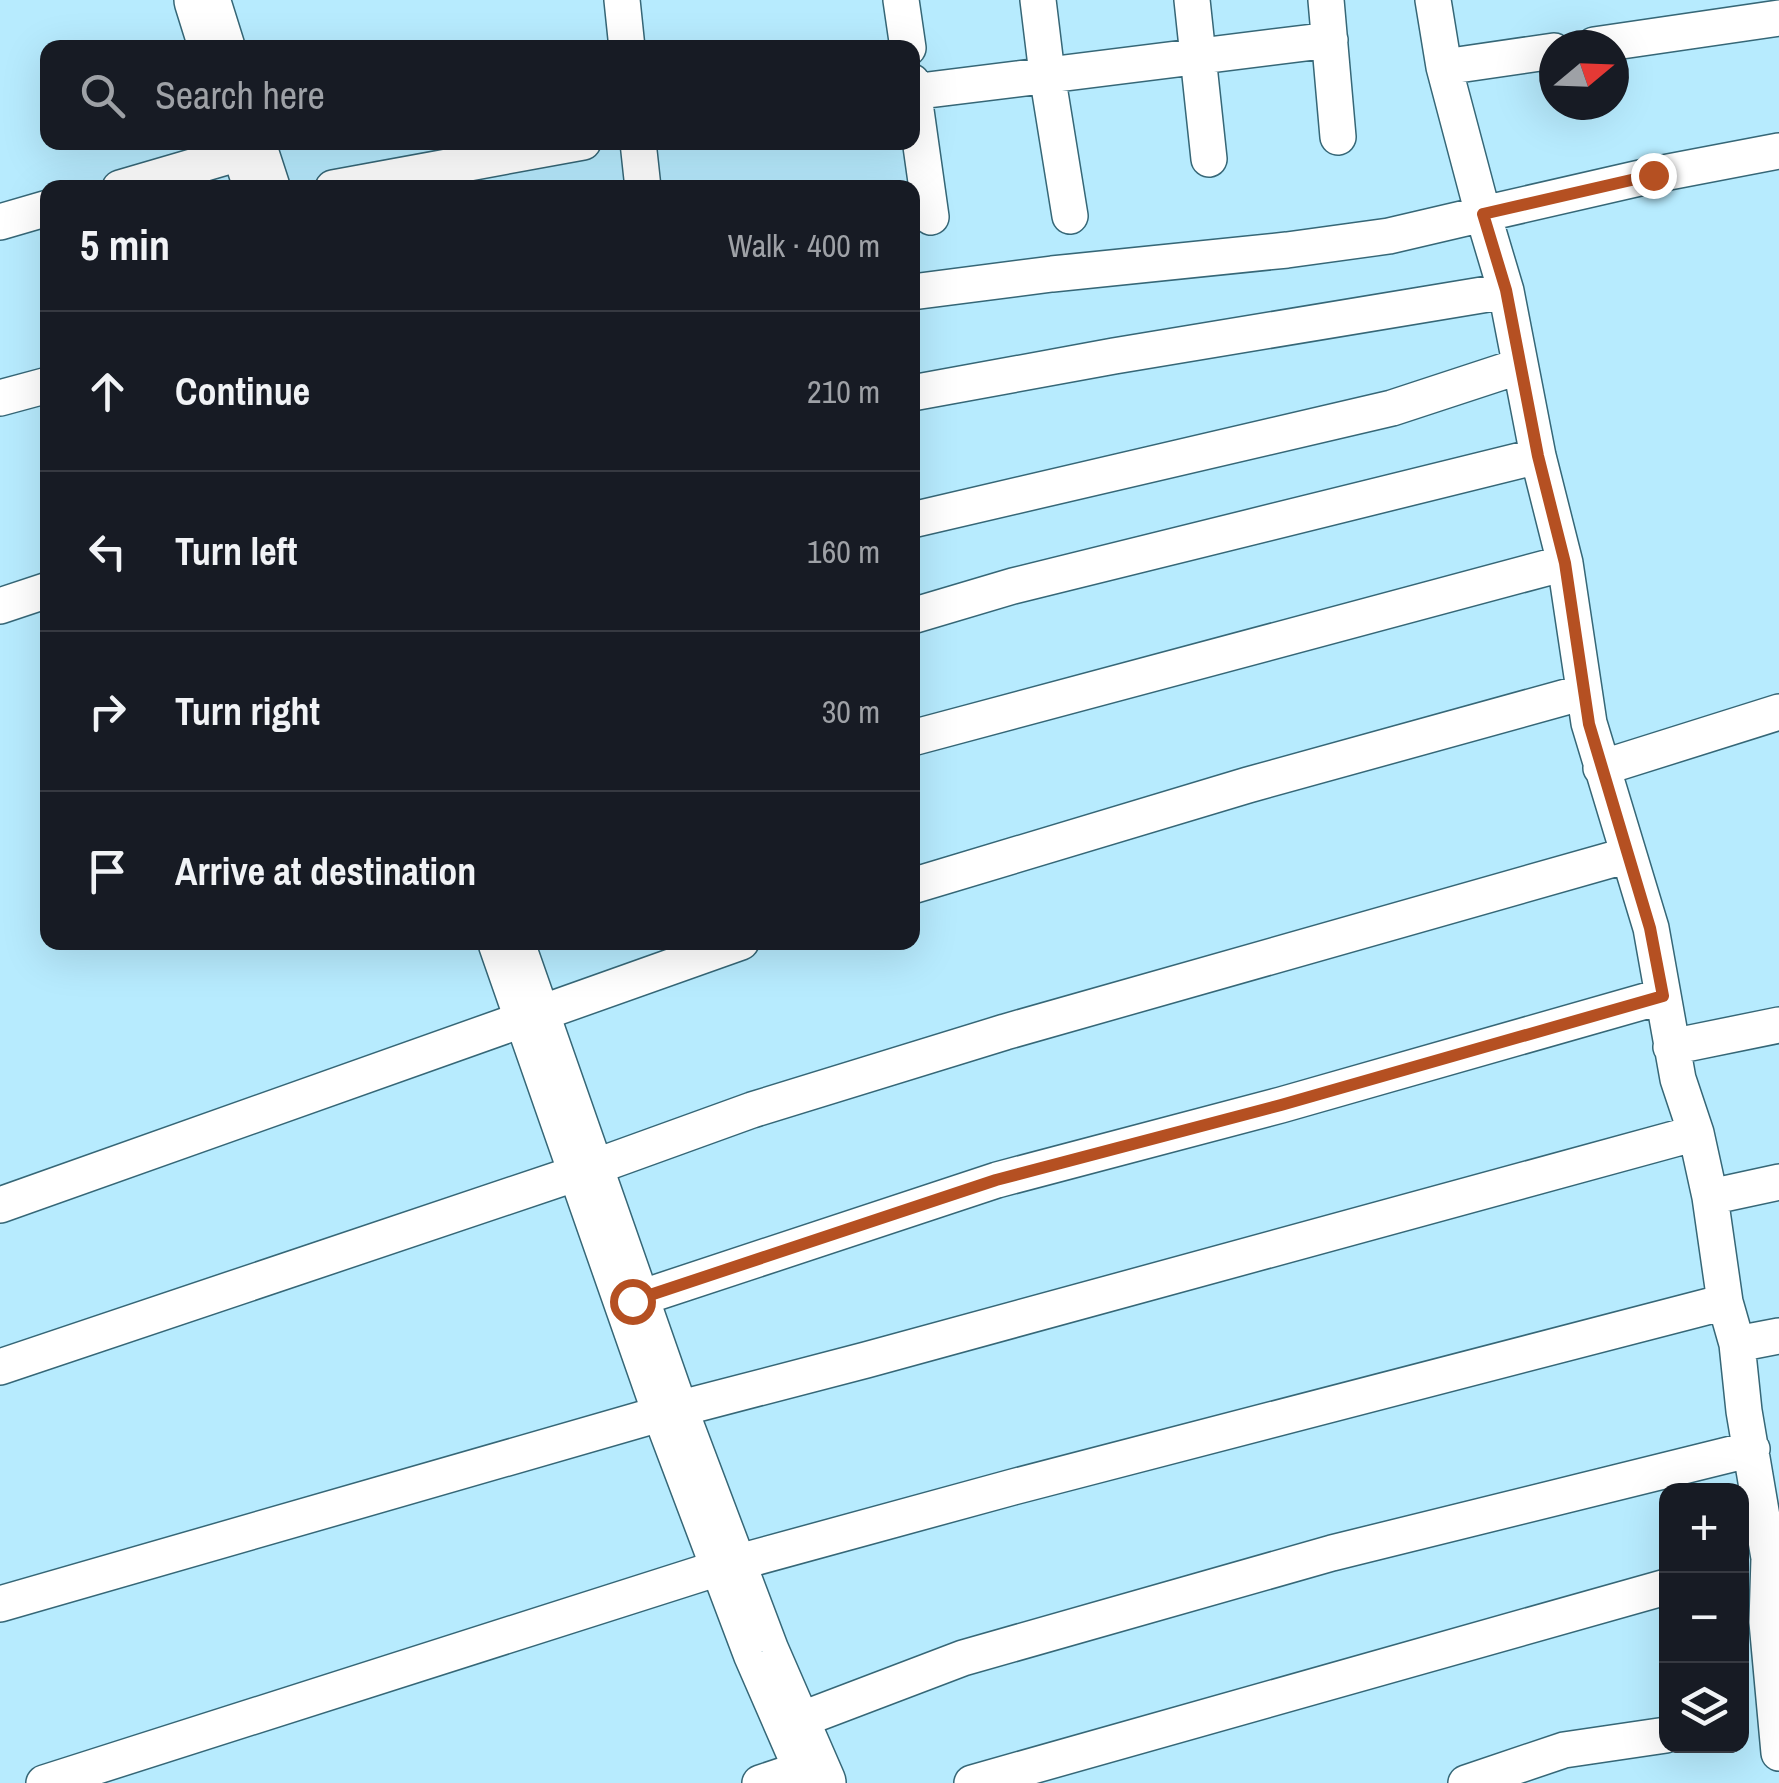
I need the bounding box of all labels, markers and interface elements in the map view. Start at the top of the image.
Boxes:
north arrow [1539,30,1629,120]
search box [40,40,920,150]
icon: search [75,68,130,123]
text: Search here [155,70,325,121]
route end [1631,153,1677,199]
text: 5 min [80,217,170,273]
text: Walk · 400 m [728,224,880,267]
icon: ahead [80,364,135,419]
text: Continue [175,366,310,417]
text: 210 m [807,370,880,413]
icon: left [80,524,135,579]
text: Turn left [175,526,297,577]
text: 160 m [807,530,880,573]
icon: right [80,684,135,739]
text: Turn right [175,686,320,737]
text: 30 m [822,690,880,733]
icon: arrive [80,844,135,899]
text: Arrive at destination [175,846,476,897]
route start [610,1279,656,1325]
map controls [1659,1483,1749,1753]
button: + [1659,1483,1749,1573]
button: − [1659,1573,1749,1663]
button: layers [1659,1663,1749,1753]

